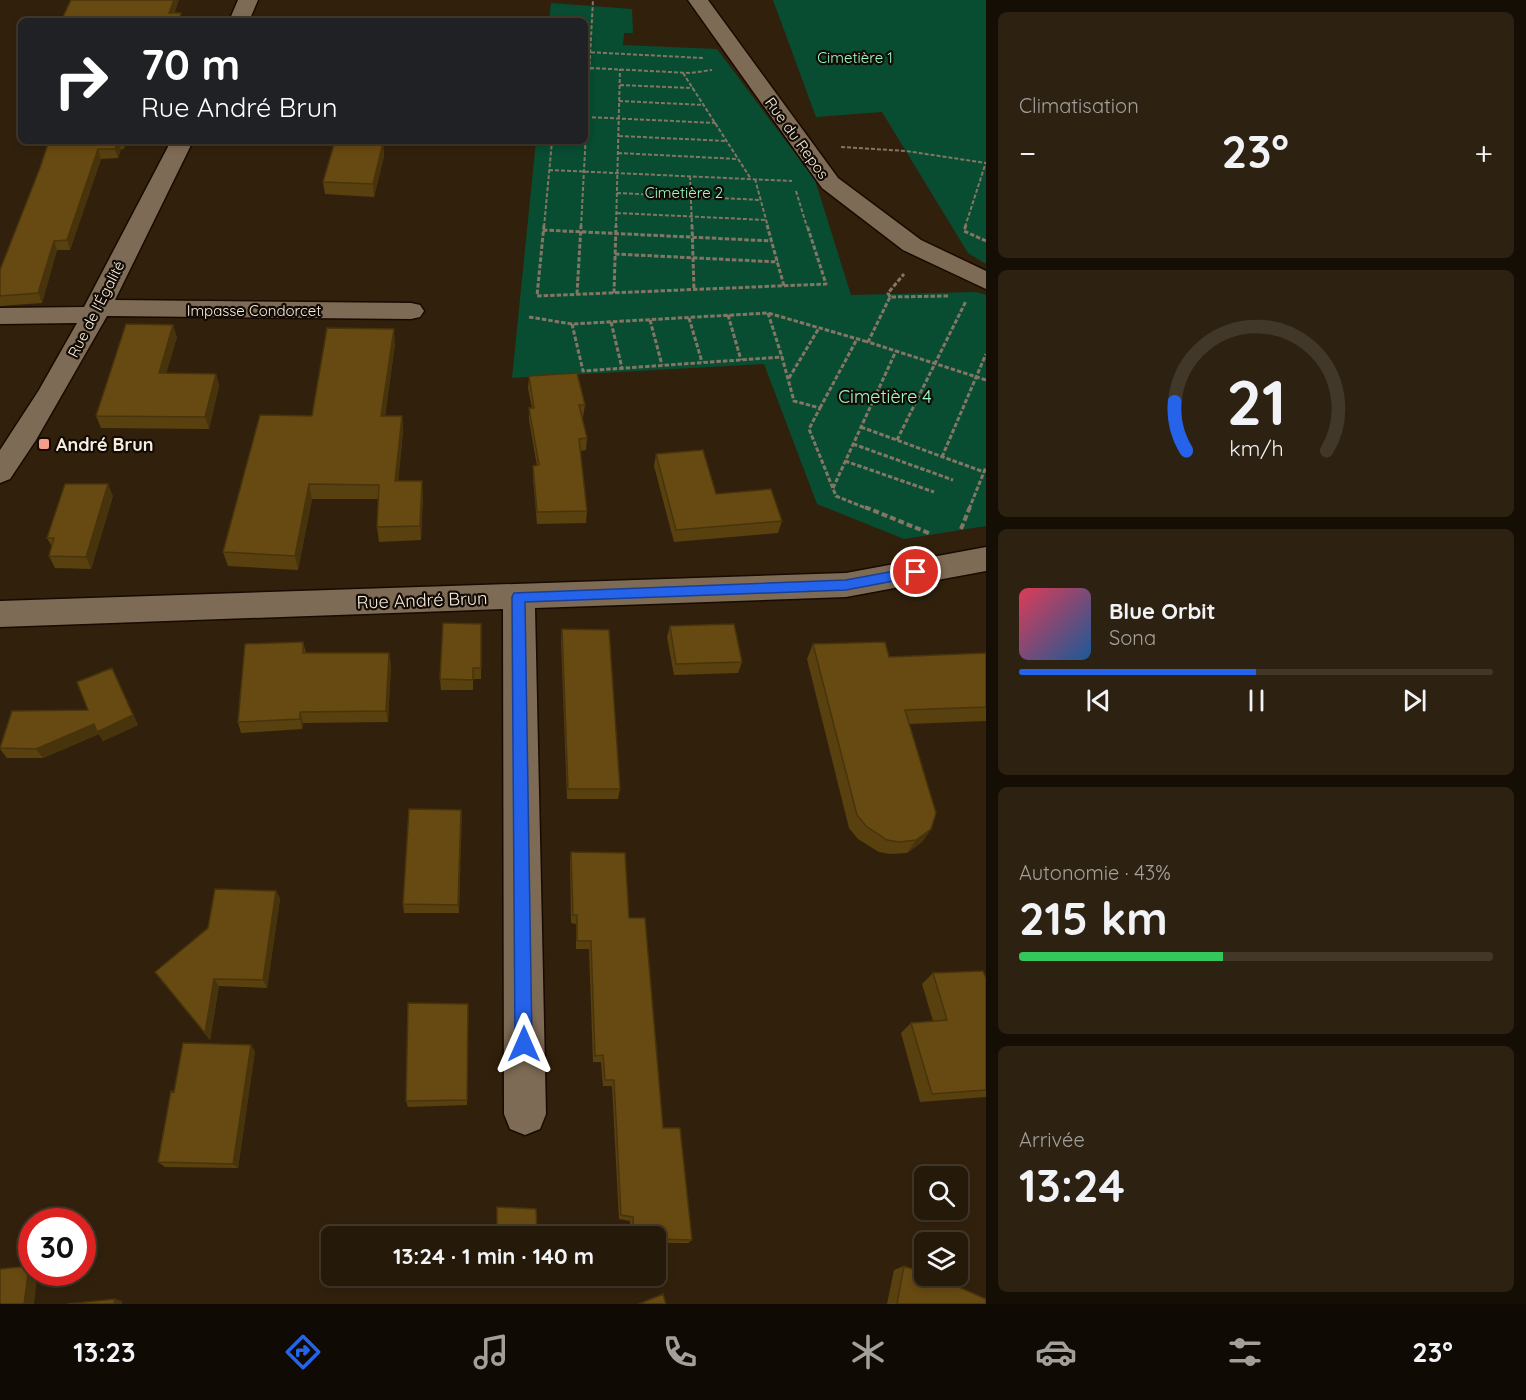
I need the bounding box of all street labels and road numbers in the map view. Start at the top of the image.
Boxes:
street label: Rue du Repos [761,93,833,183]
street label: Rue de l'Égalité [63,257,129,361]
street label: Impasse Condorcet [187,301,321,320]
street label: Rue André Brun [356,586,488,614]

